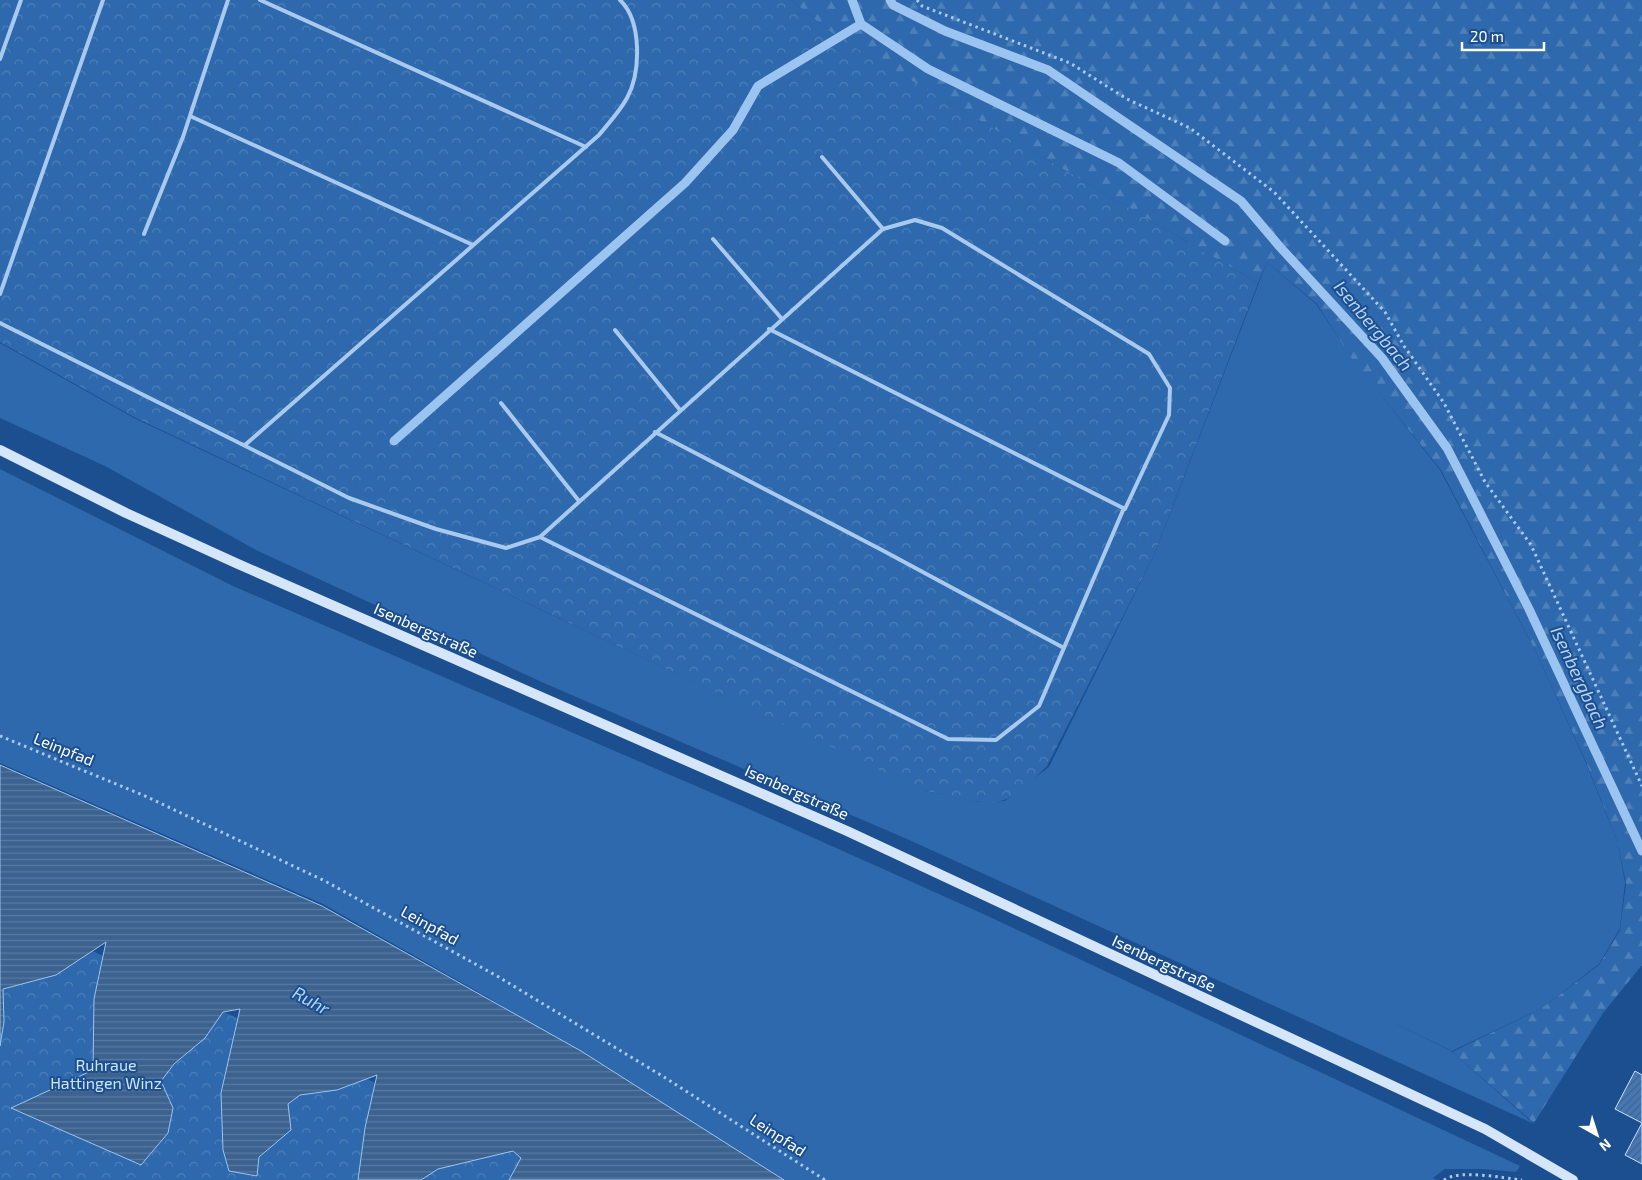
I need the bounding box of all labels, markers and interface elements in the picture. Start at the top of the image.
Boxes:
scale bar [1462,20,1544,52]
text: 20 m [1470,27,1504,45]
water label: Isenbergbach [1330,276,1418,375]
street label: Isenbergstraße [371,598,481,661]
water label: Isenbergbach [1546,623,1613,732]
street label: Leinpfad [31,728,97,769]
street label: Isenbergstraße [742,760,852,823]
street label: Leinpfad [398,901,463,948]
street label: Isenbergstraße [1109,930,1219,995]
water label: Ruhr [289,981,335,1020]
park label: Ruhraue Hattingen Winz [50,1055,162,1092]
street label: Leinpfad [747,1109,810,1160]
north arrow [1572,1110,1622,1160]
text: N [1596,1136,1615,1155]

